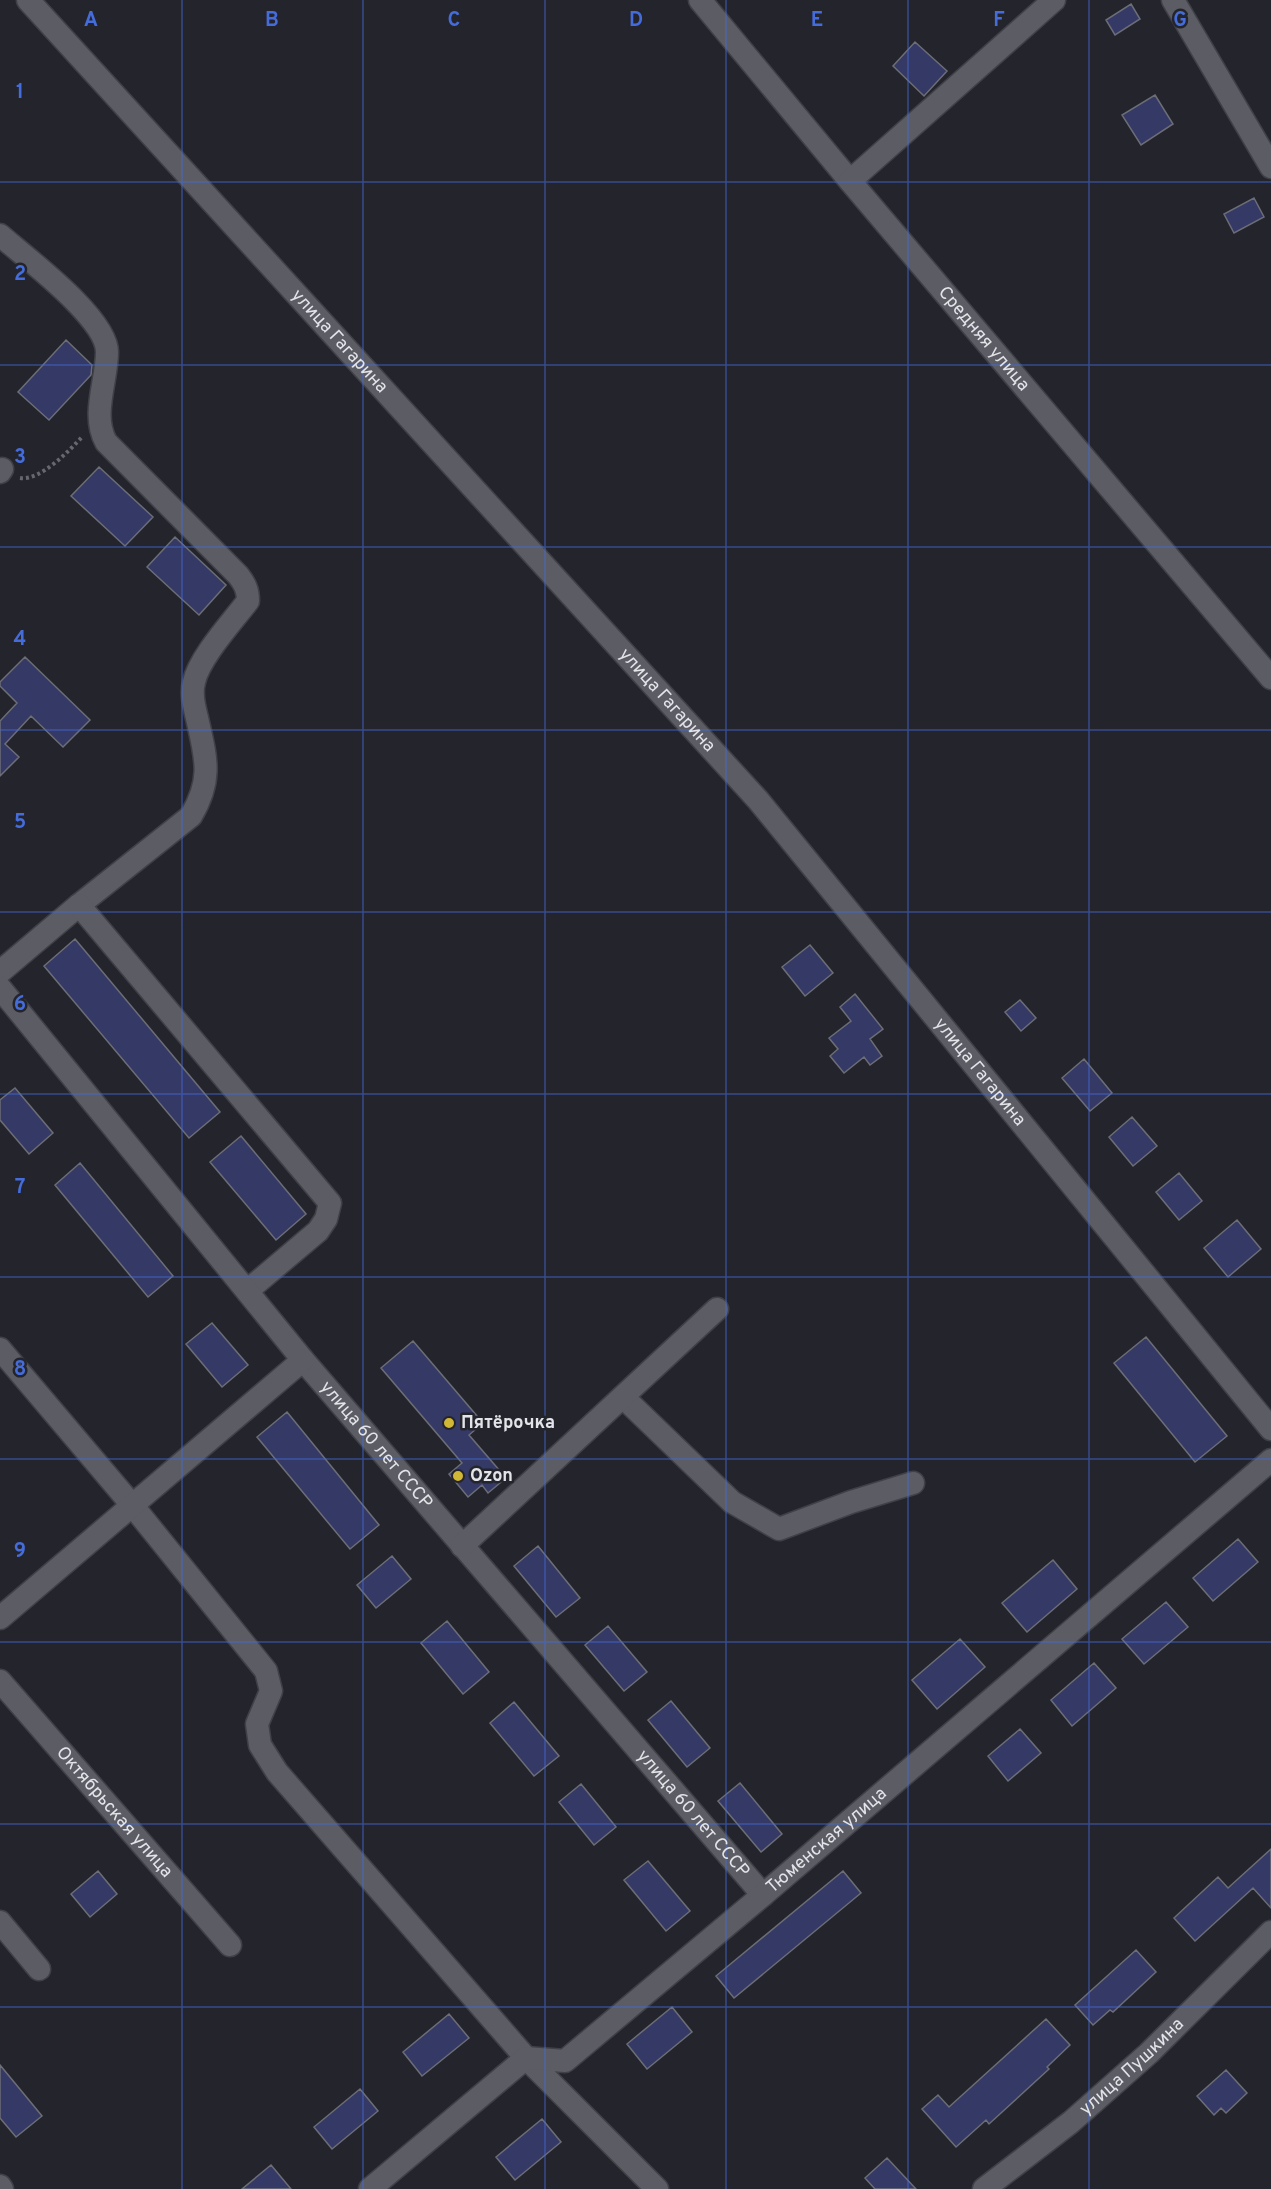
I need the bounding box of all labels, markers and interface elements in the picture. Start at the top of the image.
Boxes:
text: A [84,8,98,34]
text: B [265,8,279,34]
text: C [448,8,460,34]
text: D [629,8,643,34]
text: E [811,8,823,34]
text: F [993,8,1005,34]
text: G [1173,8,1187,34]
text: 1 [16,80,24,106]
text: 2 [14,262,26,288]
street label: Средняя улица [933,282,1035,396]
street label: улица Гагарина [286,284,393,398]
text: 3 [14,445,26,471]
text: 4 [14,627,26,653]
street label: улица Гагарина [614,643,720,757]
text: 5 [14,810,26,836]
text: 6 [14,992,26,1018]
street label: улица Гагарина [929,1013,1031,1131]
text: 7 [15,1175,25,1201]
text: 8 [14,1357,26,1383]
street label: улица 60 лет СССР [315,1376,438,1514]
place label: Пятёрочка [461,1412,555,1435]
marker: Пятёрочка [442,1416,456,1430]
place label: Ozon [470,1465,513,1488]
marker: Ozon [451,1469,465,1483]
text: 9 [14,1539,26,1565]
street label: Октябрьская улица [51,1742,178,1883]
street label: улица 60 лет СССР [632,1745,754,1882]
street label: Тюменская улица [762,1782,892,1899]
street label: улица Пушкина [1075,2013,1189,2121]

